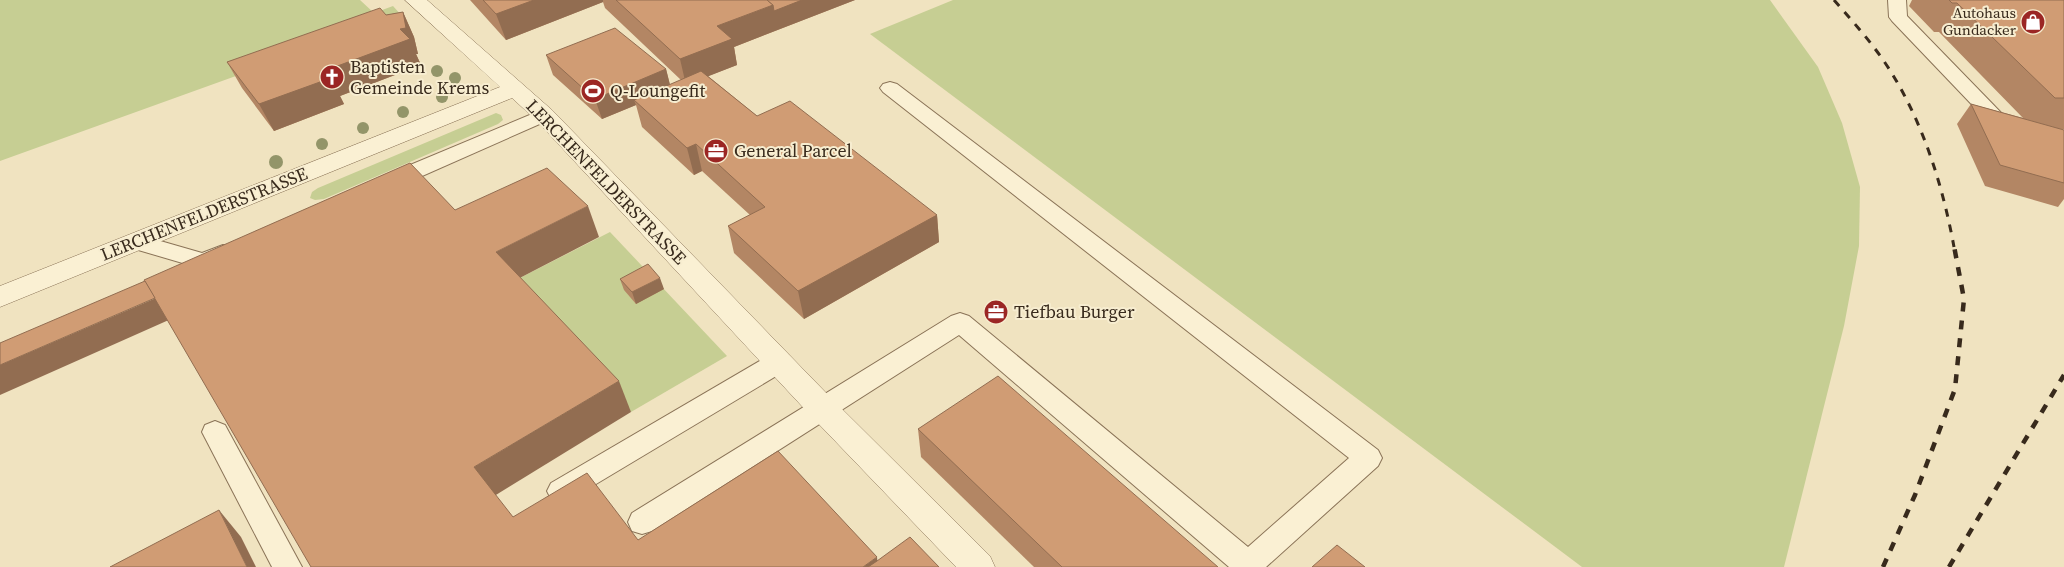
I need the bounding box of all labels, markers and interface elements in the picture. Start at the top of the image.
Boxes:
place label: Autohaus Gundacker [1943,2,2017,40]
shop icon: Autohaus Gundacker [2020,9,2046,35]
place label: Baptisten Gemeinde Krems [350,54,490,100]
church icon: Baptisten Gemeinde Krems [319,64,345,90]
sports icon: Q-Loungefit [580,78,606,104]
place label: Q-Loungefit [610,78,705,103]
street label: LERCHENFELDERSTRASSE [521,93,692,270]
office icon: General Parcel [703,138,729,164]
place label: General Parcel [734,138,852,163]
street label: LERCHENFELDERSTRASSE [97,160,311,267]
office icon: Tiefbau Burger [983,299,1009,325]
place label: Tiefbau Burger [1014,299,1135,324]

